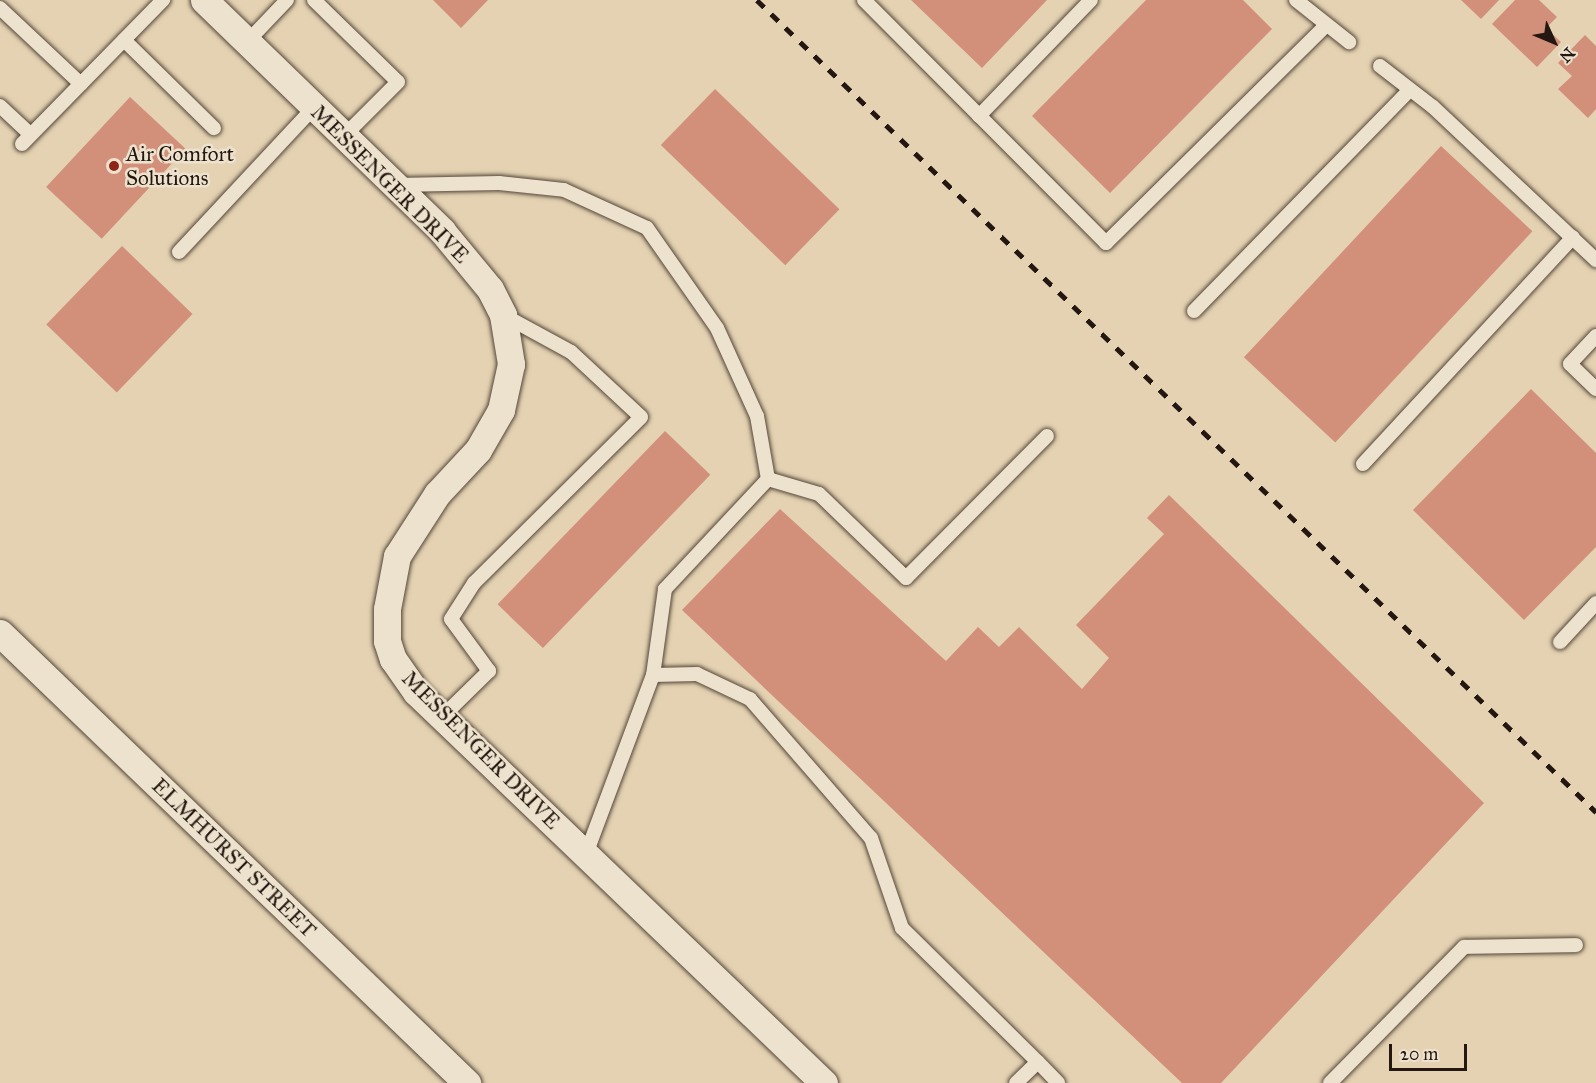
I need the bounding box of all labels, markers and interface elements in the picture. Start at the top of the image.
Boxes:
north arrow [1524,12,1584,72]
text: N [1556,43,1579,66]
street label: MESSENGER DRIVE [306,100,474,268]
place label: Air Comfort Solutions [126,141,234,191]
marker: Air Comfort Solutions [107,159,121,173]
street label: MESSENGER DRIVE [397,666,565,834]
street label: ELMHURST STREET [147,773,321,943]
scale bar [1392,1032,1470,1070]
text: 20 m [1400,1043,1438,1065]

